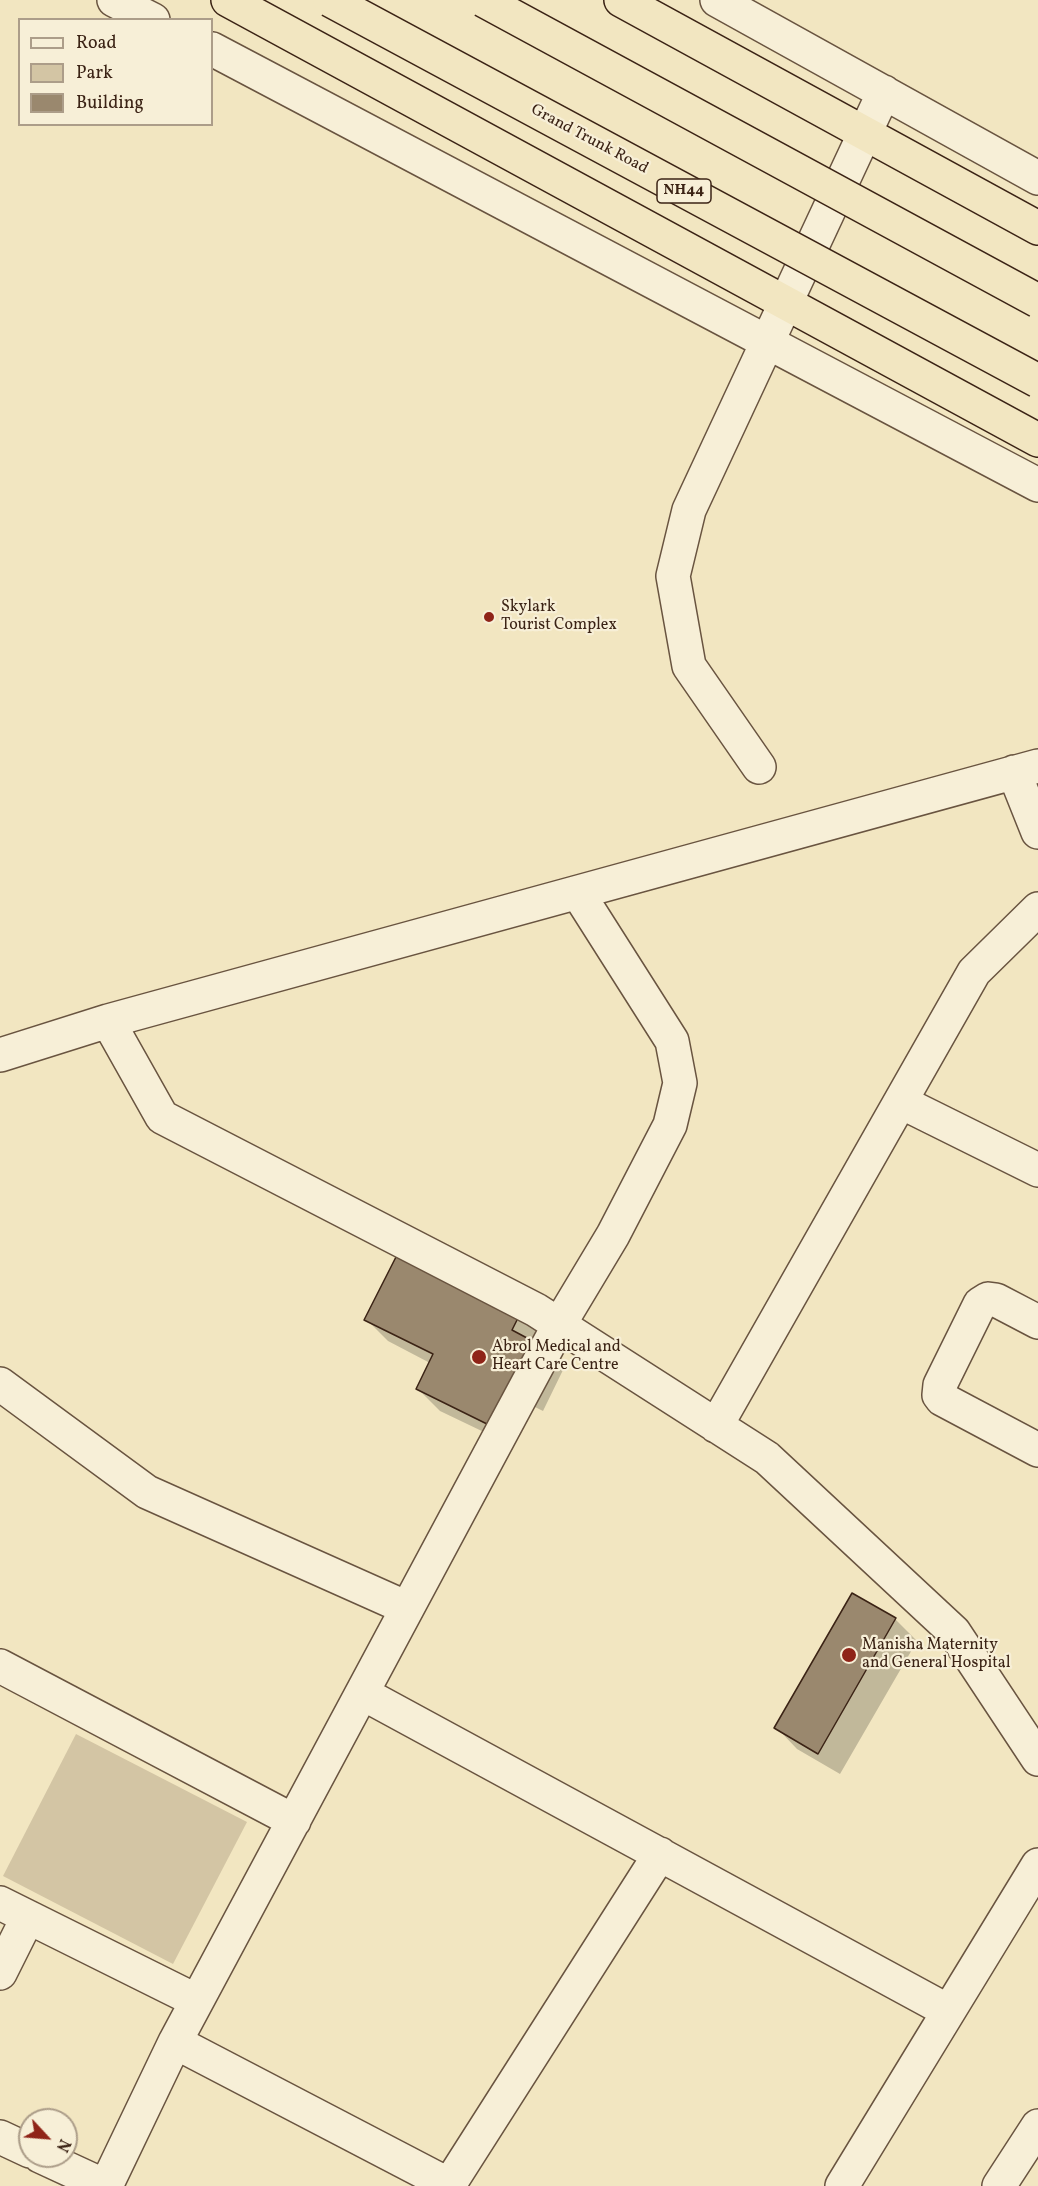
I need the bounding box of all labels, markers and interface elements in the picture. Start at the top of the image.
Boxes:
legend [18,18,213,126]
text: Road [76,31,117,56]
text: Park [76,61,113,86]
text: Building [76,91,144,116]
street label: Grand Trunk Road [527,101,651,179]
road number: NH44 [657,179,711,203]
place label: Skylark Tourist Complex [501,598,617,636]
marker: Skylark Tourist Complex [482,610,496,624]
place label: Abrol Medical and Heart Care Centre [492,1338,621,1376]
marker: Abrol Medical and Heart Care Centre [470,1348,488,1366]
place label: Manisha Maternity and General Hospital [862,1636,1011,1674]
marker: Manisha Maternity and General Hospital [840,1646,858,1664]
north arrow [18,2108,78,2168]
text: N [50,2135,75,2155]

